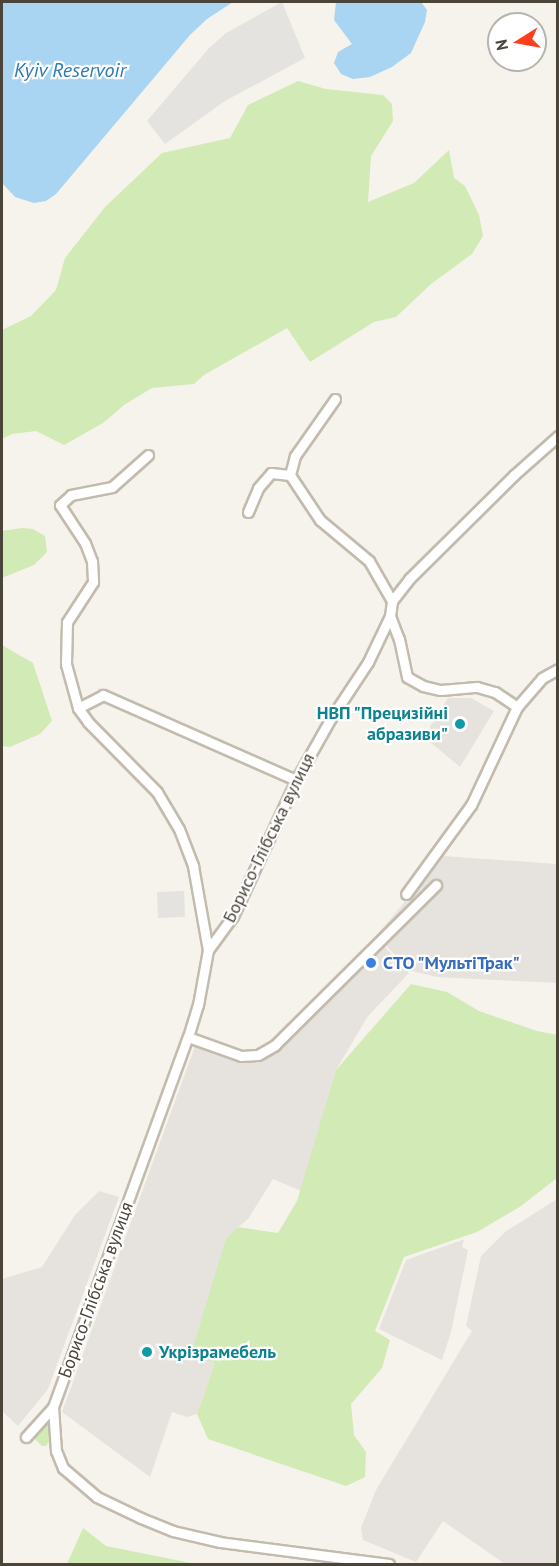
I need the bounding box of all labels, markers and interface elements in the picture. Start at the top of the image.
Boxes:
north arrow [487,12,547,72]
text: N [490,38,512,52]
water label: Kyiv Reservoir [14,58,126,82]
place label: НВП "Прецизійні абразиви" [315,703,448,746]
marker: НВП "Прецизійні абразиви" [453,717,467,731]
street label: Борисо-Глібська вулиця [219,750,319,926]
place label: СТО "МультіТрак" [383,952,521,974]
marker: СТО "МультіТрак" [364,956,378,970]
street label: Борисо-Глібська вулиця [54,1199,138,1381]
place label: Укрізрамебель [159,1341,276,1363]
marker: Укрізрамебель [140,1345,154,1359]

